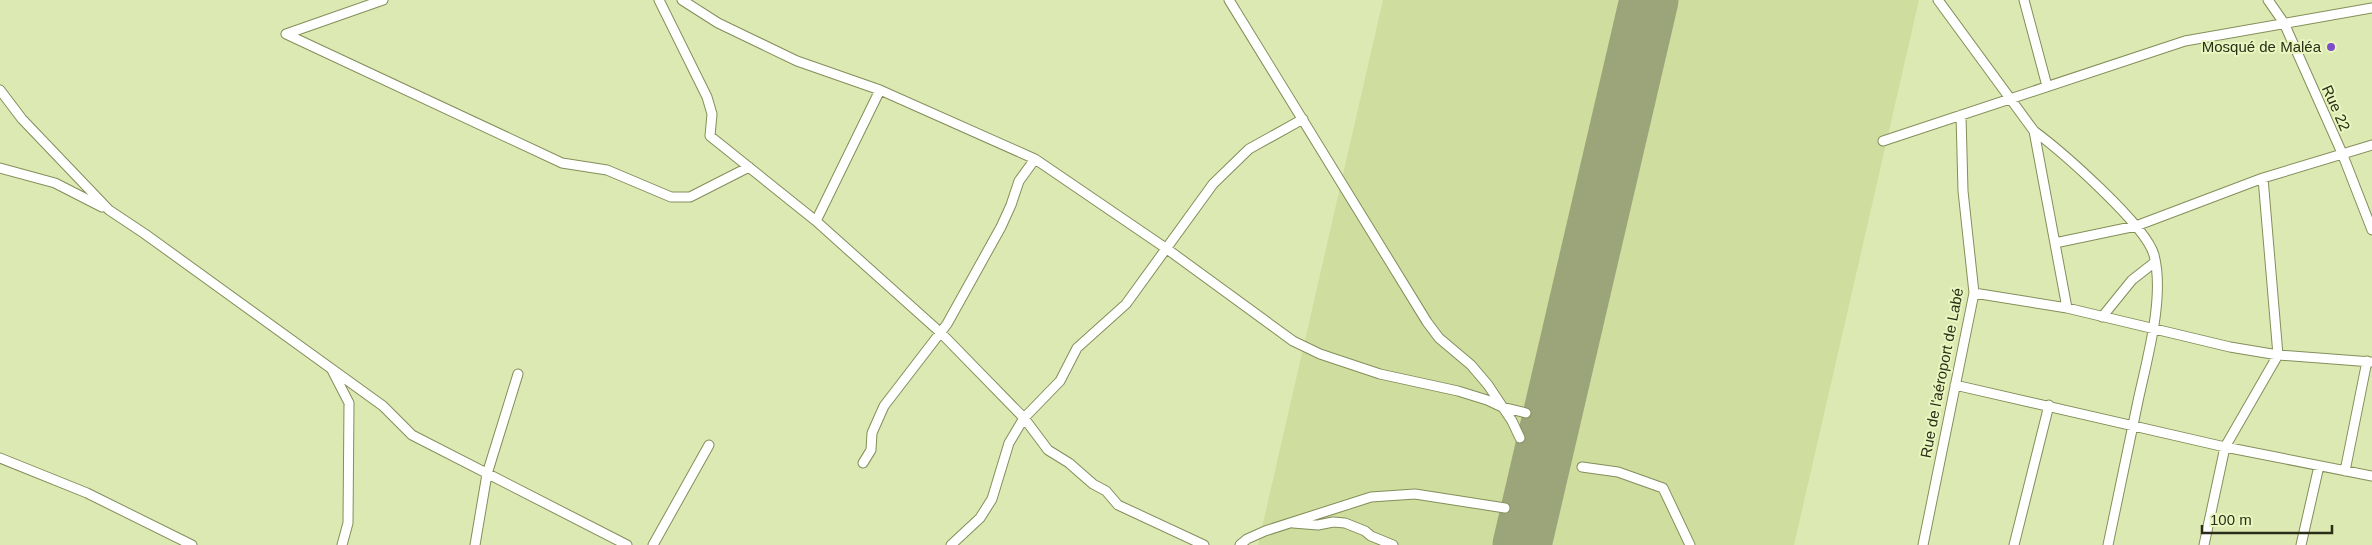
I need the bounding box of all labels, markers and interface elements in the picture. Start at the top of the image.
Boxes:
place label: Mosqué de Maléa [2202,38,2322,55]
marker: Mosqué de Maléa [2325,41,2337,53]
street label: Rue 22 [2319,82,2354,133]
street label: Rue de l'aéroport de Labé [1917,286,1966,459]
scale bar [2202,502,2332,534]
text: 100 m [2210,511,2252,528]

